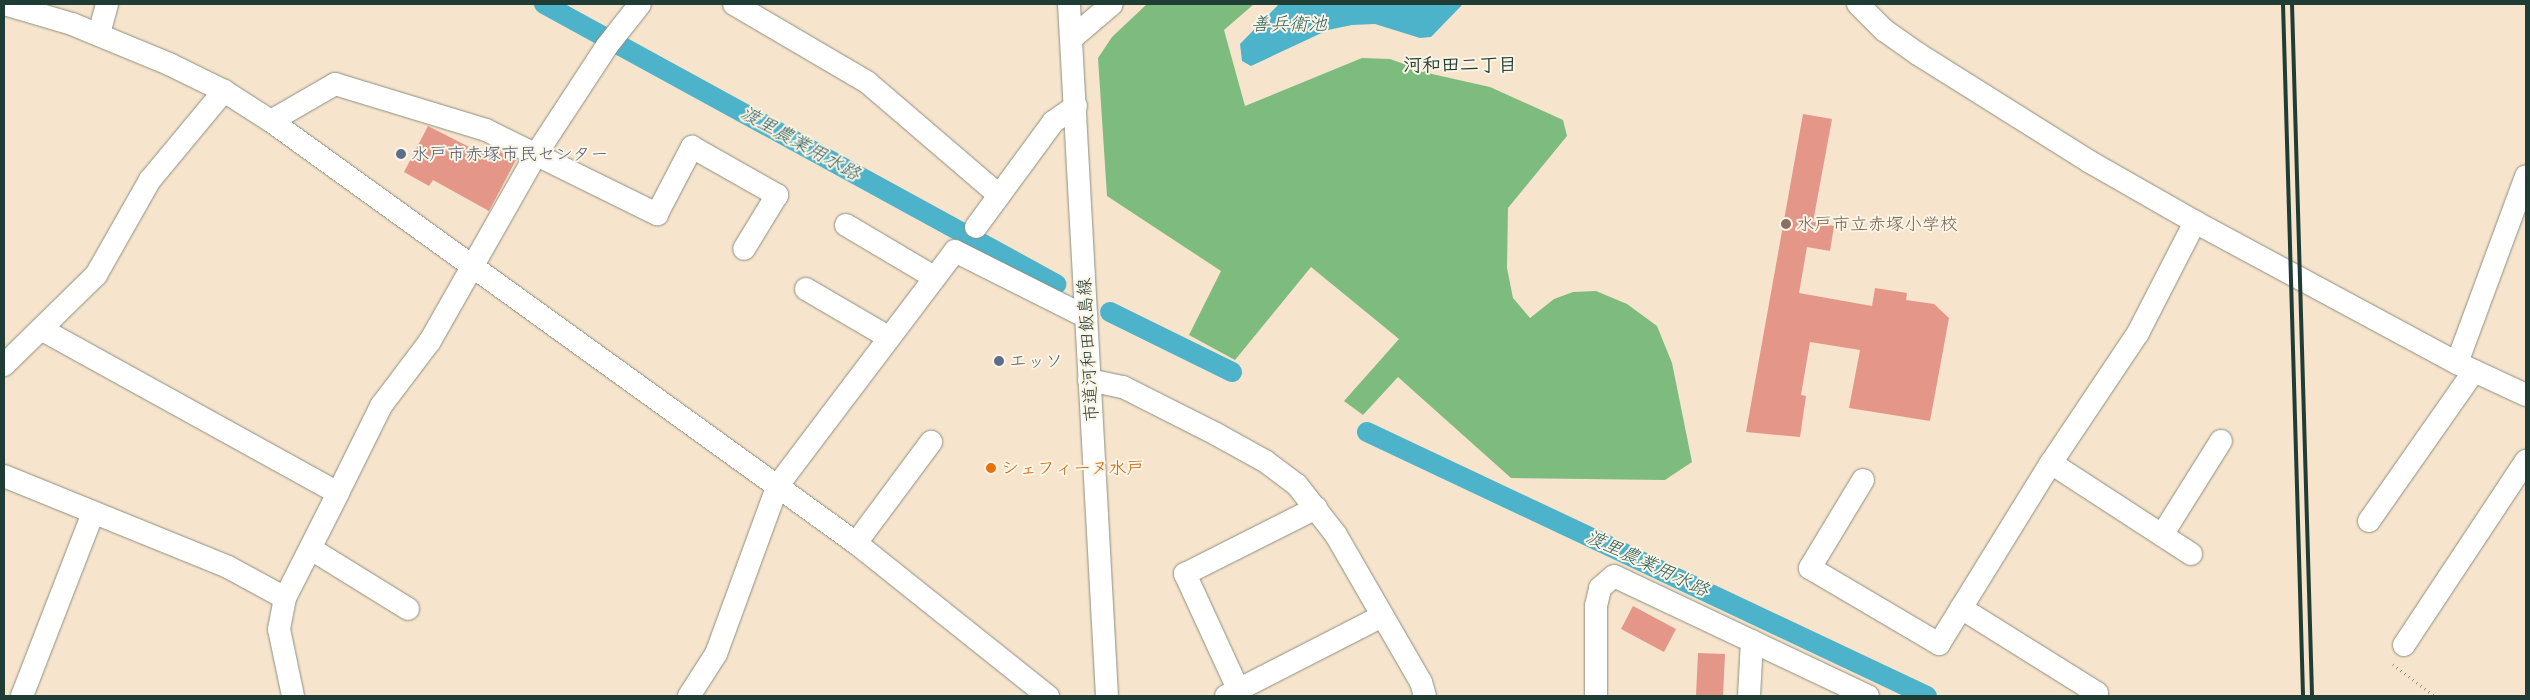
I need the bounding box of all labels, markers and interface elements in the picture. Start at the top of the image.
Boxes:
water label: 善兵衛池 [1251,14,1327,36]
district label: 河和田二丁目 [1403,55,1517,77]
water label: 渡里農業用水路 [736,102,864,186]
place label: 水戸市赤塚市民センター [411,143,609,165]
marker: 水戸市赤塚市民センター [395,148,407,160]
place label: 水戸市立赤塚小学校 [1796,213,1958,235]
marker: 水戸市立赤塚小学校 [1780,218,1792,230]
street label: 市道河和田飯島線 [1073,278,1103,422]
place label: エッソ [1009,350,1063,372]
marker: エッソ [993,355,1005,367]
place label: シェフィーヌ水戸 [1001,457,1145,479]
marker: シェフィーヌ水戸 [985,462,997,474]
water label: 渡里農業用水路 [1582,526,1712,602]

